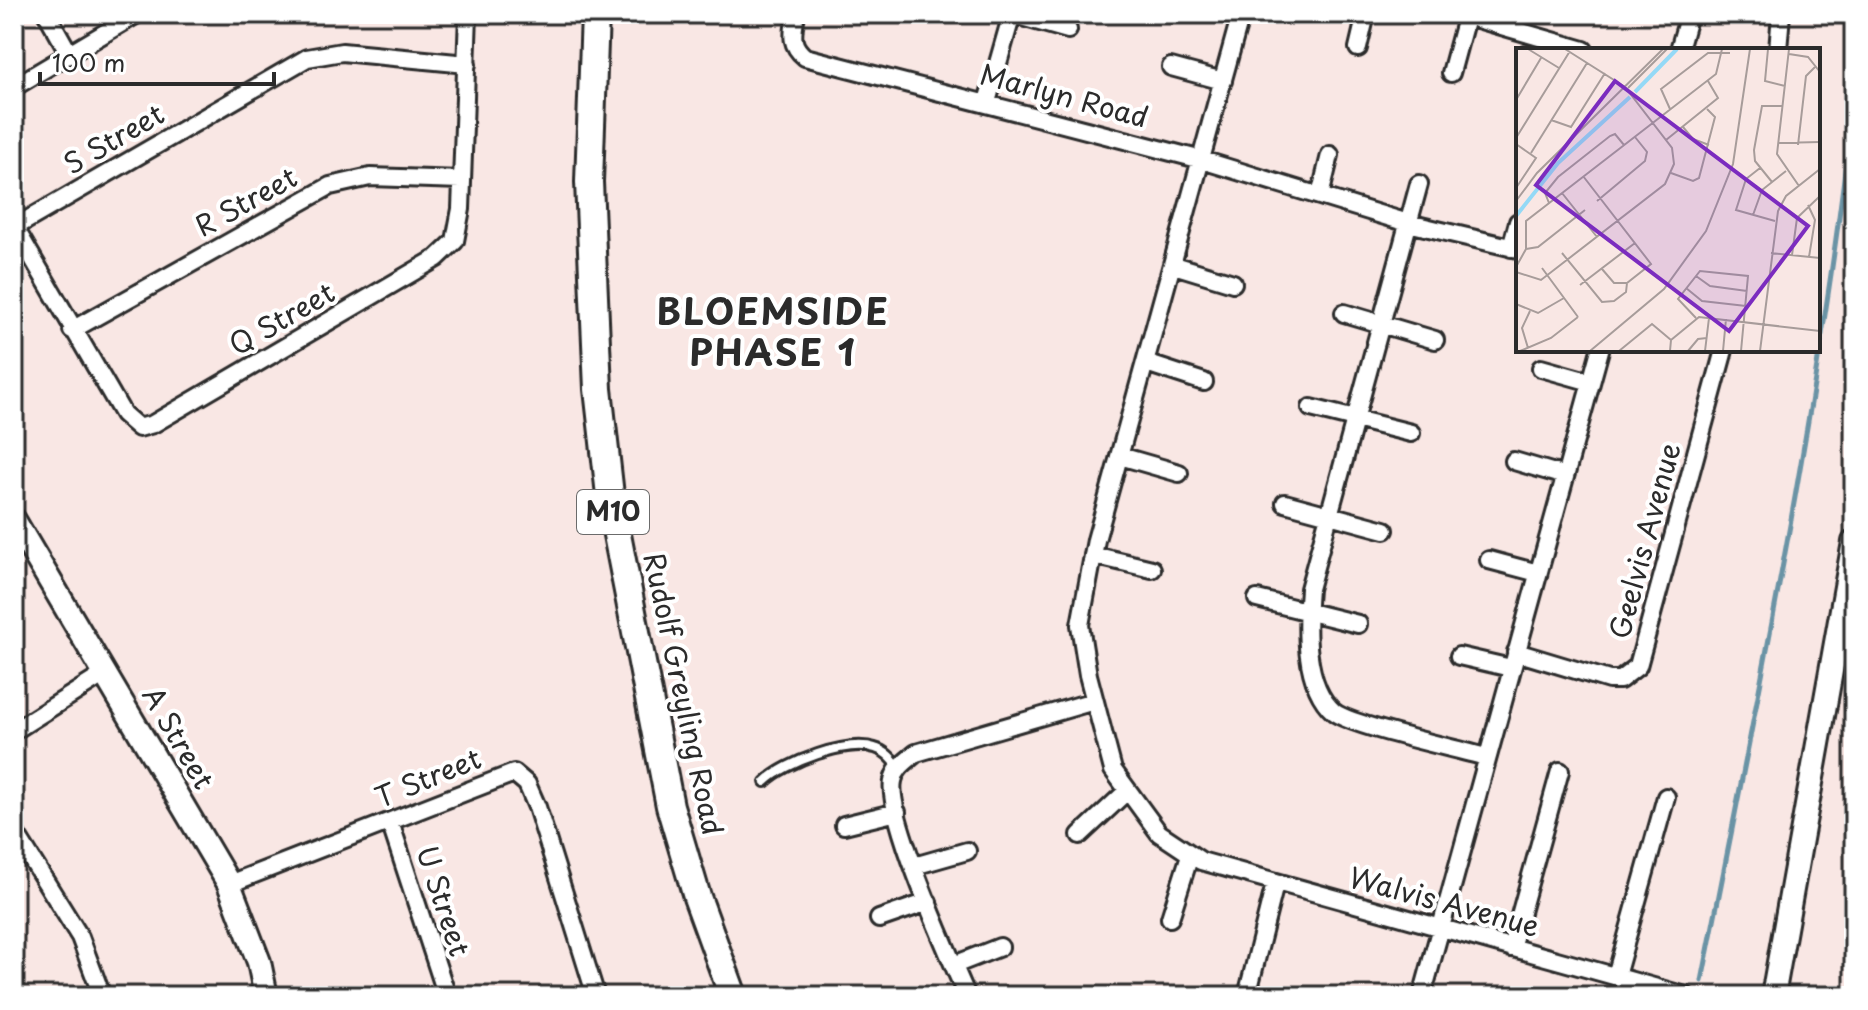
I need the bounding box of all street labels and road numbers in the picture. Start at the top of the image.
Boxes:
street label: Marlyn Road [976,51,1153,138]
street label: S Street [55,92,172,184]
street label: R Street [186,155,304,246]
street label: Q Street [220,270,342,365]
street label: Geelvis Avenue [1597,438,1690,643]
road number: M10 [577,490,649,534]
street label: Rudolf Greyling Road [634,548,735,839]
street label: A Street [133,678,226,797]
street label: T Street [368,736,487,817]
street label: U Street [406,840,482,961]
street label: Walvis Avenue [1345,855,1544,947]

